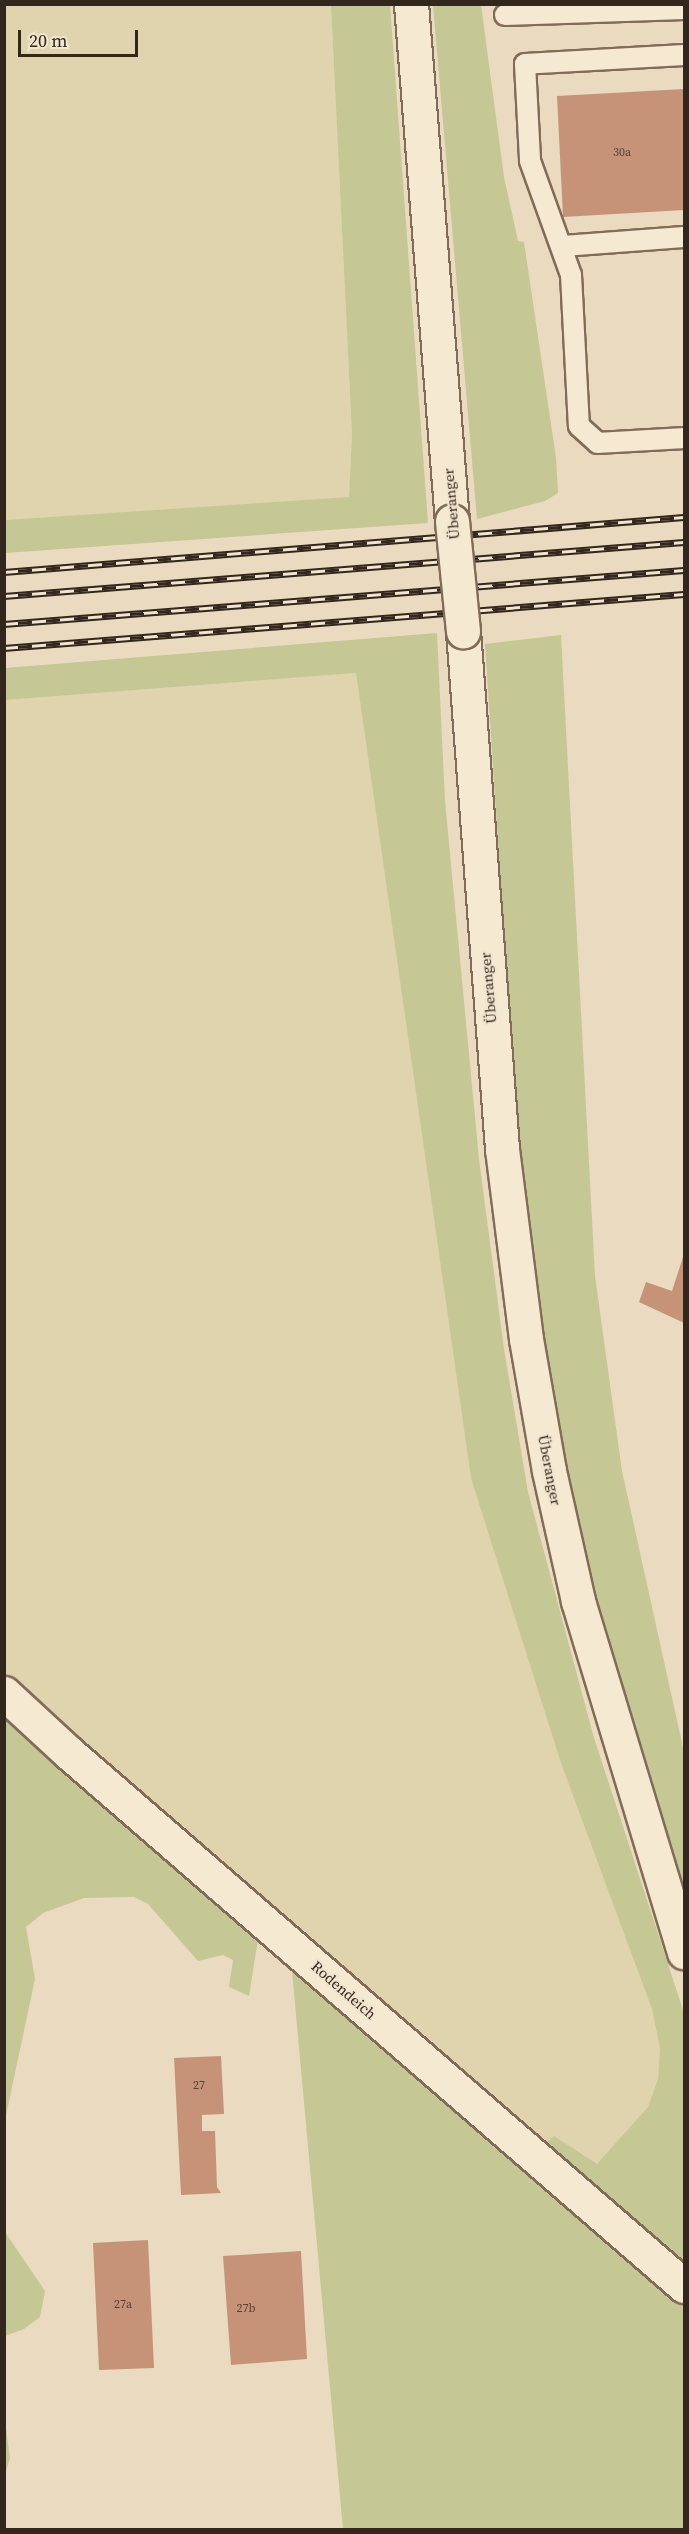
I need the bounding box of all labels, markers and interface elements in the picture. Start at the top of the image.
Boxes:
scale bar [21,18,141,56]
text: 20 m [29,28,67,53]
house number: 30a [613,146,631,160]
street label: Überanger [439,468,463,540]
street label: Überanger [476,952,500,1024]
street label: Überanger [534,1433,566,1507]
street label: Rodendeich [308,1957,380,2023]
house number: 27 [193,2079,205,2093]
house number: 27a [114,2298,132,2312]
house number: 27b [237,2302,255,2316]

